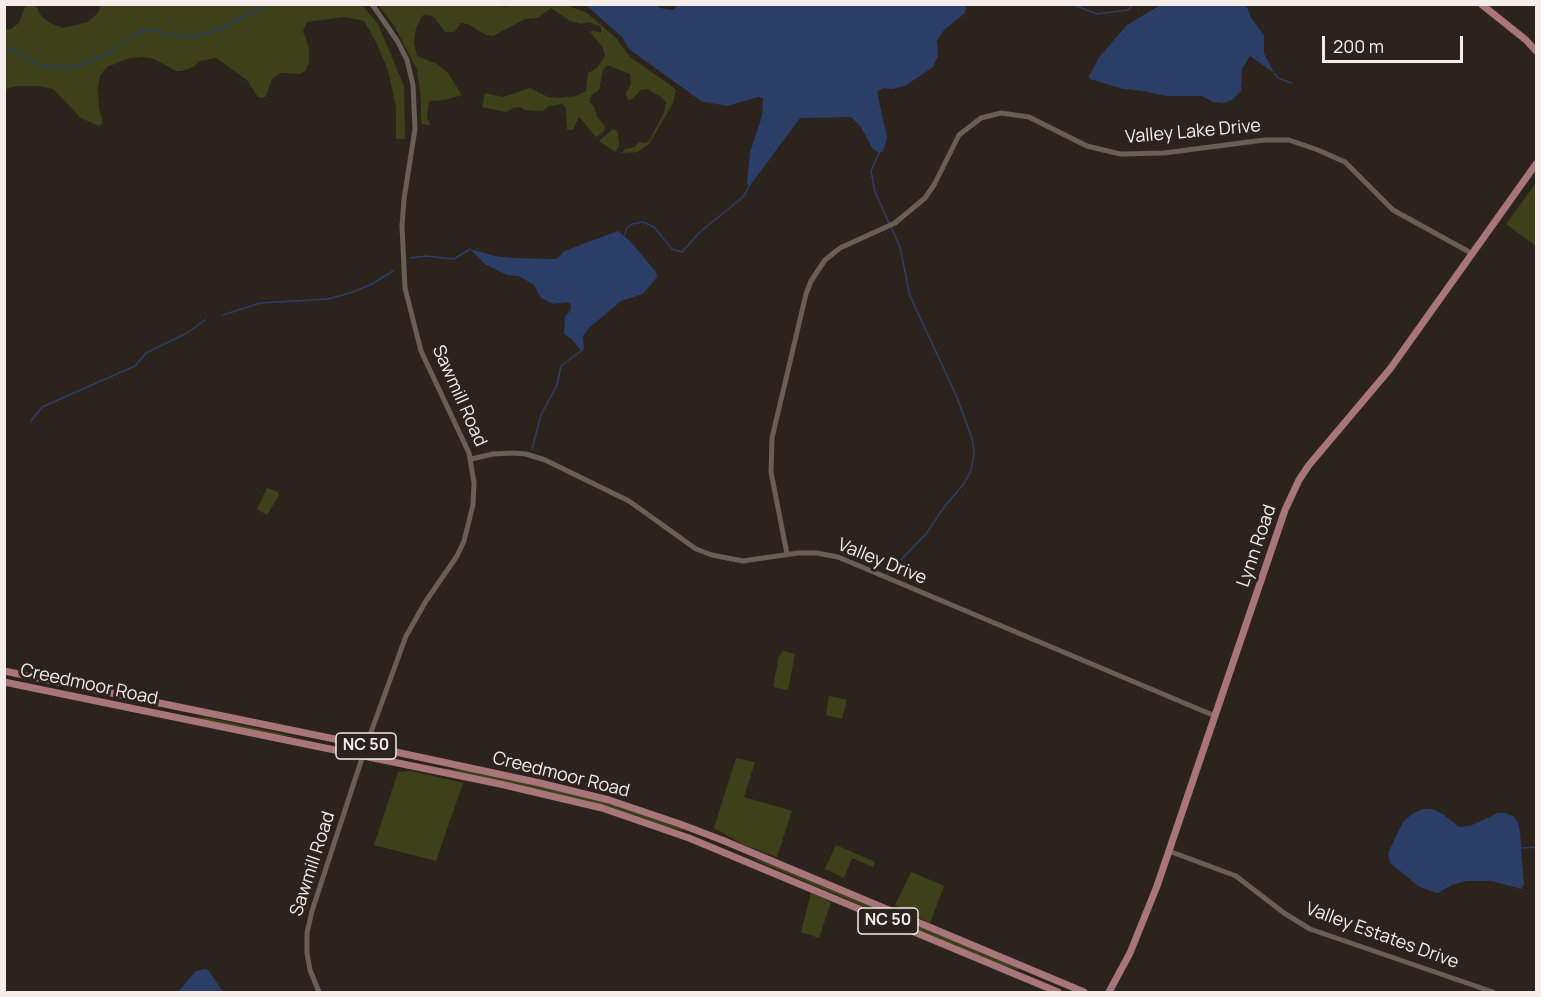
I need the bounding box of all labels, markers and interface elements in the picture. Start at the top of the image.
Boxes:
scale bar [1325,24,1466,62]
text: 200 m [1333,34,1384,58]
street label: Valley Lake Drive [1124,115,1262,149]
street label: Sawmill Road [427,342,491,450]
street label: Lynn Road [1233,502,1281,590]
street label: Valley Drive [834,534,930,590]
street label: Creedmoor Road [18,660,160,710]
road number: NC 50 [336,733,396,759]
street label: Creedmoor Road [490,748,632,802]
street label: Sawmill Road [286,809,340,919]
street label: Valley Estates Drive [1303,898,1461,974]
road number: NC 50 [858,908,918,934]

